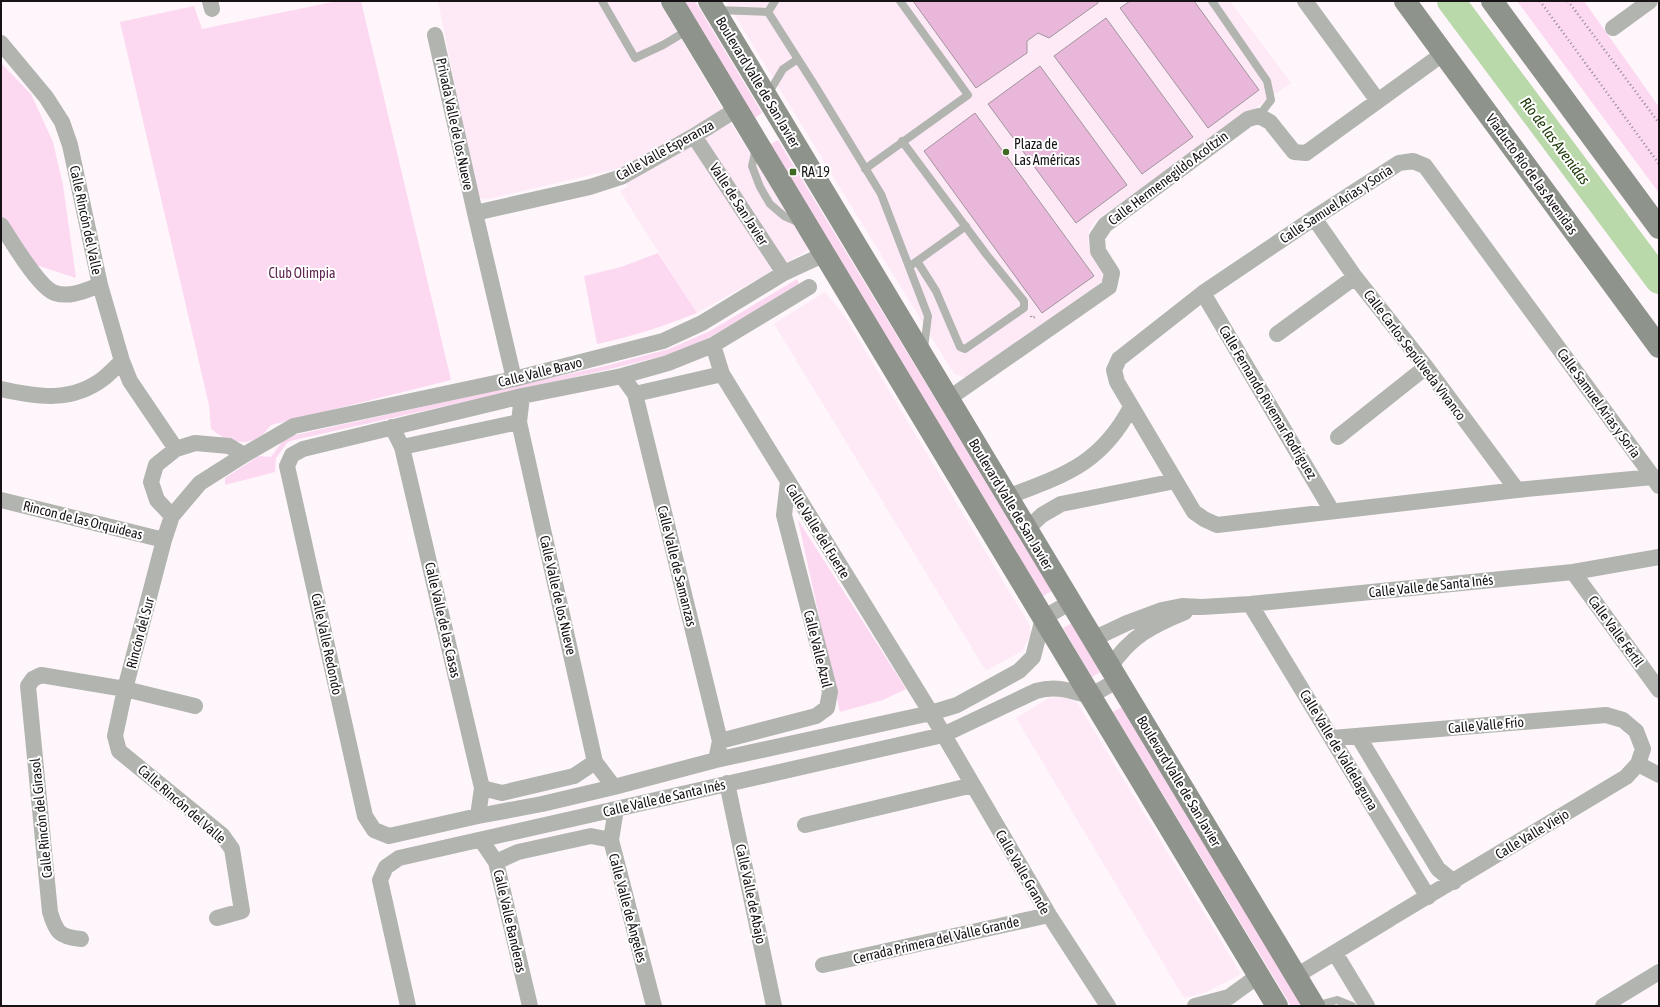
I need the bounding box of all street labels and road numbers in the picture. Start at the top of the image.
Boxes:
street label: Boulevard Valle de San Javier [713,14,804,151]
street label: Privada Valle de los Nueve [433,56,477,192]
street label: Viaducto Río de las Avenidas [1483,111,1581,237]
street label: Calle Valle Esperanza [613,116,717,184]
street label: Calle Hermenegildo Acoltzin [1105,128,1231,228]
street label: Valle de San Javier [706,160,772,249]
street label: Calle Samuel Arias y Soria [1277,162,1395,246]
street label: Calle Rincón del Valle [67,164,105,276]
street label: Calle Carlos Sepúlveda Vivanco [1361,287,1469,423]
street label: Calle Fernando Rivemar Rodríguez [1216,322,1320,482]
street label: Calle Samuel Arias y Soria [1554,345,1644,461]
street label: Calle Valle Bravo [496,354,584,390]
street label: Boulevard Valle de San Javier [966,436,1057,573]
street label: Calle Valle del Fuerte [783,481,853,581]
street label: Rincon de las Orquideas [21,497,145,543]
street label: Calle Valle de Samanzas [654,504,700,628]
street label: Calle Valle de los Nueve [536,534,580,656]
street label: Calle Valle de las Casas [422,561,464,679]
street label: Calle Valle de Santa Inés [1368,572,1494,600]
street label: Calle Valle Redondo [308,592,346,696]
street label: Calle Valle Fértil [1585,593,1647,670]
street label: Rincón del Sur [123,595,157,670]
street label: Calle Valle Azul [801,609,835,690]
street label: Calle Valle de Valdelaguna [1297,687,1381,813]
street label: Boulevard Valle de San Javier [1134,713,1225,850]
street label: Calle Valle Frío [1447,714,1525,736]
street label: Calle Rincón del Girasol [27,757,55,879]
street label: Calle Rincón del Valle [135,762,229,846]
street label: Calle Valle de Santa Inés [601,776,727,820]
street label: Calle Valle Viejo [1492,806,1572,862]
street label: Calle Valle Grande [992,827,1054,917]
street label: Calle Valle de Abajo [733,843,769,945]
street label: Calle Valle de Ángeles [606,852,650,964]
street label: Calle Valle Banderas [490,868,530,974]
street label: Cerrada Primera del Valle Grande [851,913,1021,967]

